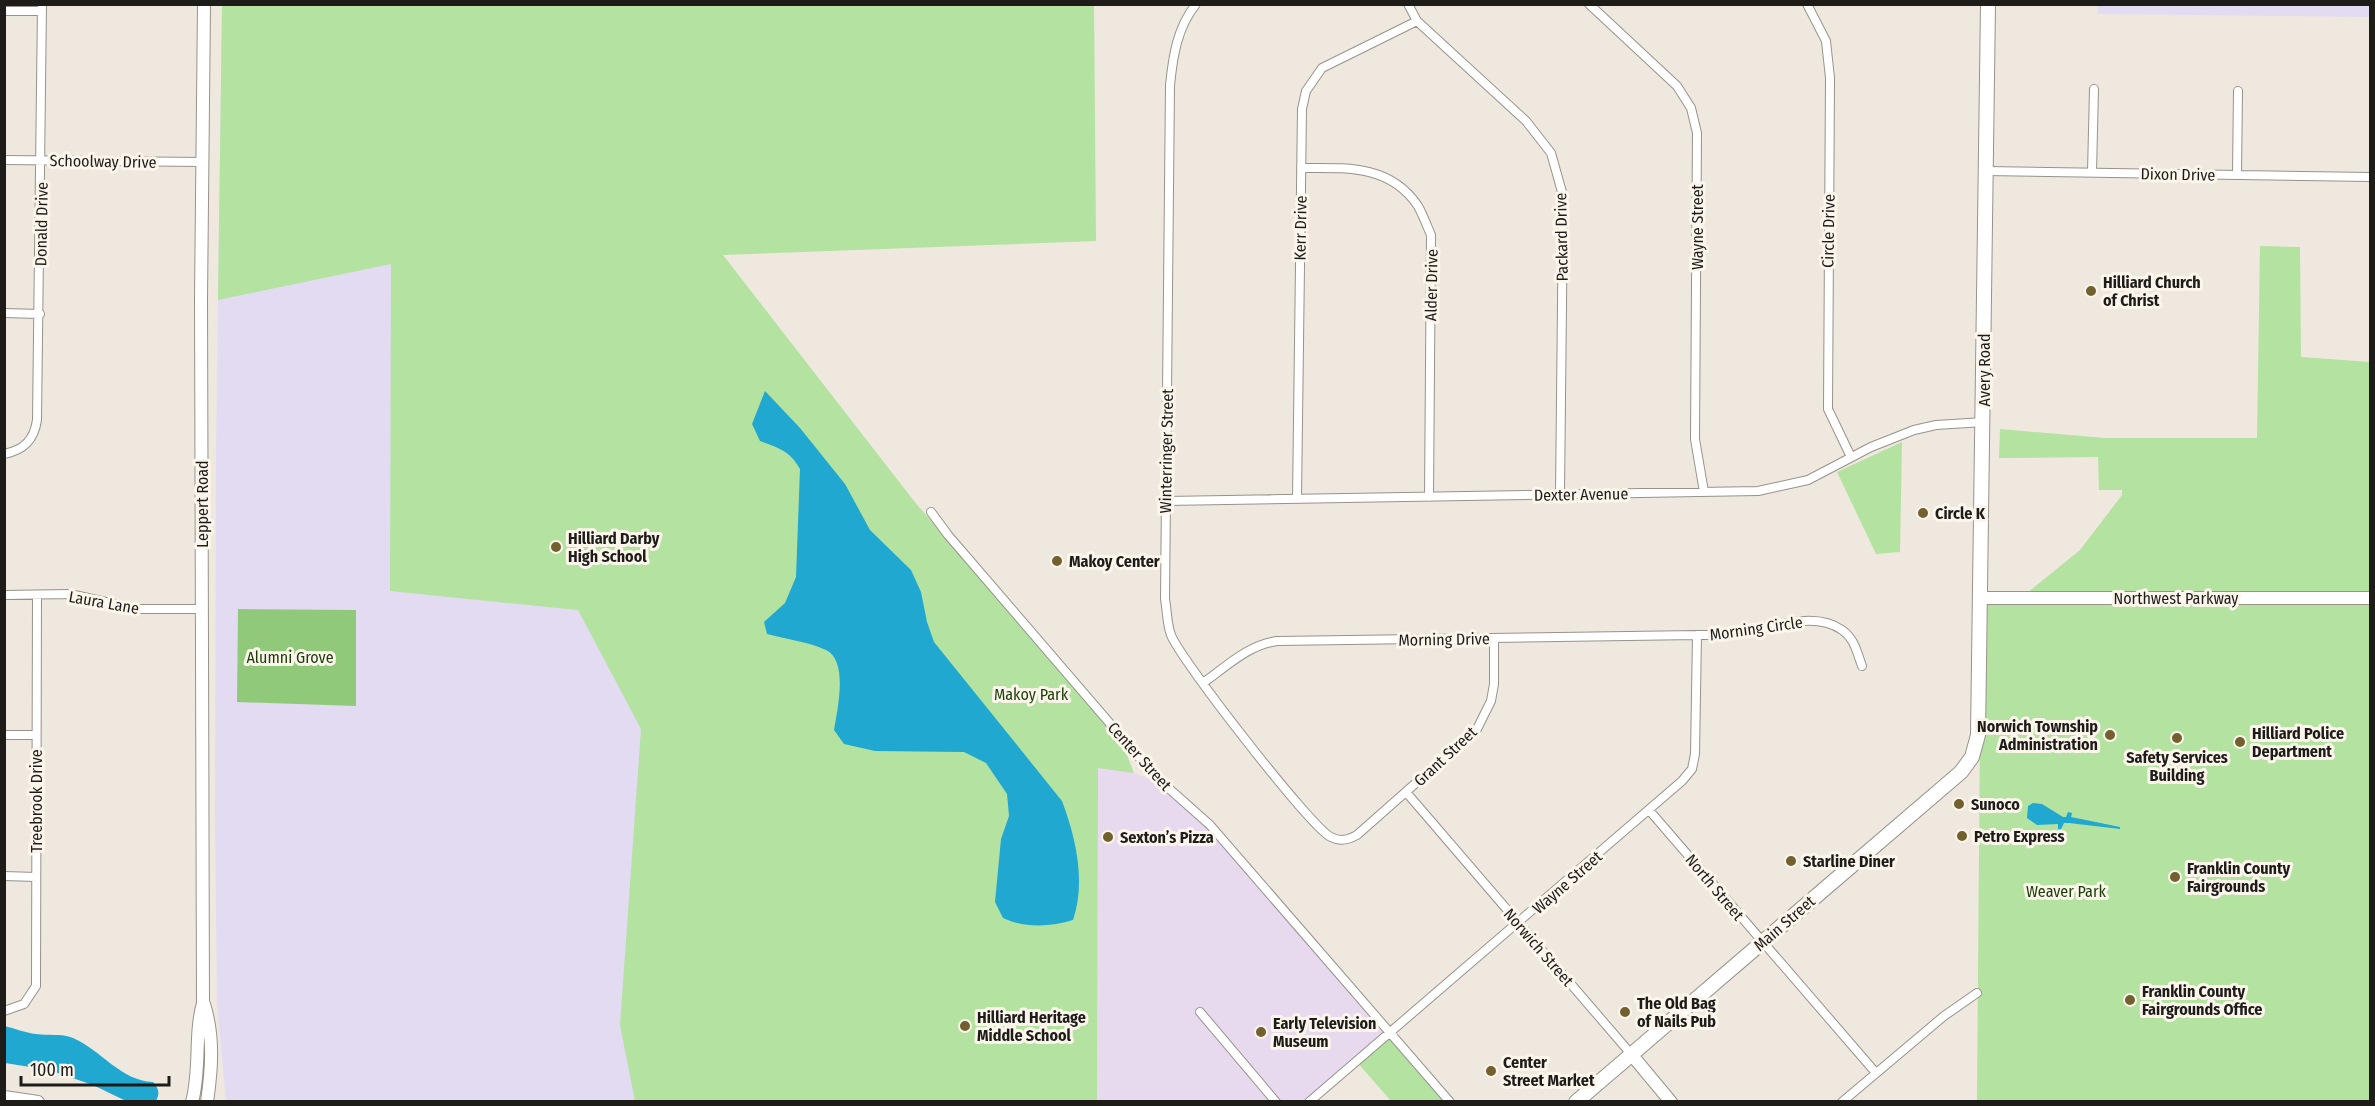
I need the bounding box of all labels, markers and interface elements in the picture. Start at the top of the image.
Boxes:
street label: Schoolway Drive [49,151,157,172]
street label: Dixon Drive [2140,164,2216,185]
street label: Donald Drive [31,182,52,266]
street label: Wayne Street [1688,183,1707,270]
street label: Packard Drive [1551,192,1572,281]
street label: Circle Drive [1818,194,1839,268]
street label: Kerr Drive [1290,195,1311,261]
street label: Alder Drive [1421,249,1442,321]
place label: Hilliard Church of Christ [2103,273,2201,310]
marker: Hilliard Church of Christ [2084,284,2098,298]
street label: Avery Road [1975,333,1994,407]
street label: Winterringer Street [1156,388,1177,514]
street label: Leppert Road [193,460,212,548]
street label: Dexter Avenue [1534,484,1628,505]
place label: Circle K [1935,504,1986,523]
marker: Circle K [1916,506,1930,520]
place label: Hilliard Darby High School [568,529,660,566]
marker: Hilliard Darby High School [549,540,563,554]
place label: Makoy Center [1069,552,1160,571]
marker: Makoy Center [1050,554,1064,568]
street label: Laura Lane [67,587,141,618]
street label: Northwest Parkway [2113,589,2239,608]
street label: Morning Circle [1708,613,1804,644]
street label: Morning Drive [1398,629,1490,650]
park label: Alumni Grove [246,648,334,667]
park label: Makoy Park [994,685,1069,704]
place label: Norwich Township Administration [1977,717,2098,754]
street label: Center Street [1104,718,1176,795]
street label: Grant Street [1410,722,1481,790]
place label: Hilliard Police Department [2252,724,2344,761]
marker: Norwich Township Administration [2103,728,2117,742]
marker: Safety Services Building [2170,731,2184,745]
marker: Hilliard Police Department [2233,735,2247,749]
place label: Safety Services Building [2126,748,2228,785]
street label: Treebrook Drive [27,749,46,853]
place label: Sunoco [1971,795,2020,814]
marker: Sunoco [1952,797,1966,811]
place label: Petro Express [1974,827,2064,846]
place label: Sexton’s Pizza [1120,828,1214,847]
marker: Petro Express [1955,829,1969,843]
marker: Sexton’s Pizza [1101,830,1115,844]
street label: Wayne Street [1529,847,1606,918]
street label: North Street [1681,850,1748,925]
place label: Starline Diner [1803,852,1895,871]
marker: Starline Diner [1784,854,1798,868]
place label: Franklin County Fairgrounds [2187,859,2290,896]
marker: Franklin County Fairgrounds [2168,870,2182,884]
park label: Weaver Park [2026,882,2106,901]
street label: Main Street [1750,891,1819,955]
street label: Norwich Street [1500,905,1578,991]
place label: Franklin County Fairgrounds Office [2142,982,2262,1019]
marker: Franklin County Fairgrounds Office [2123,993,2137,1007]
place label: The Old Bag of Nails Pub [1637,994,1716,1031]
marker: The Old Bag of Nails Pub [1618,1005,1632,1019]
place label: Hilliard Heritage Middle School [977,1008,1086,1045]
place label: Early Television Museum [1273,1014,1376,1051]
marker: Hilliard Heritage Middle School [958,1019,972,1033]
marker: Early Television Museum [1254,1025,1268,1039]
scale bar [21,1049,170,1087]
place label: Center Street Market [1503,1053,1595,1090]
text: 100 m [30,1059,74,1081]
marker: Center Street Market [1484,1064,1498,1078]

